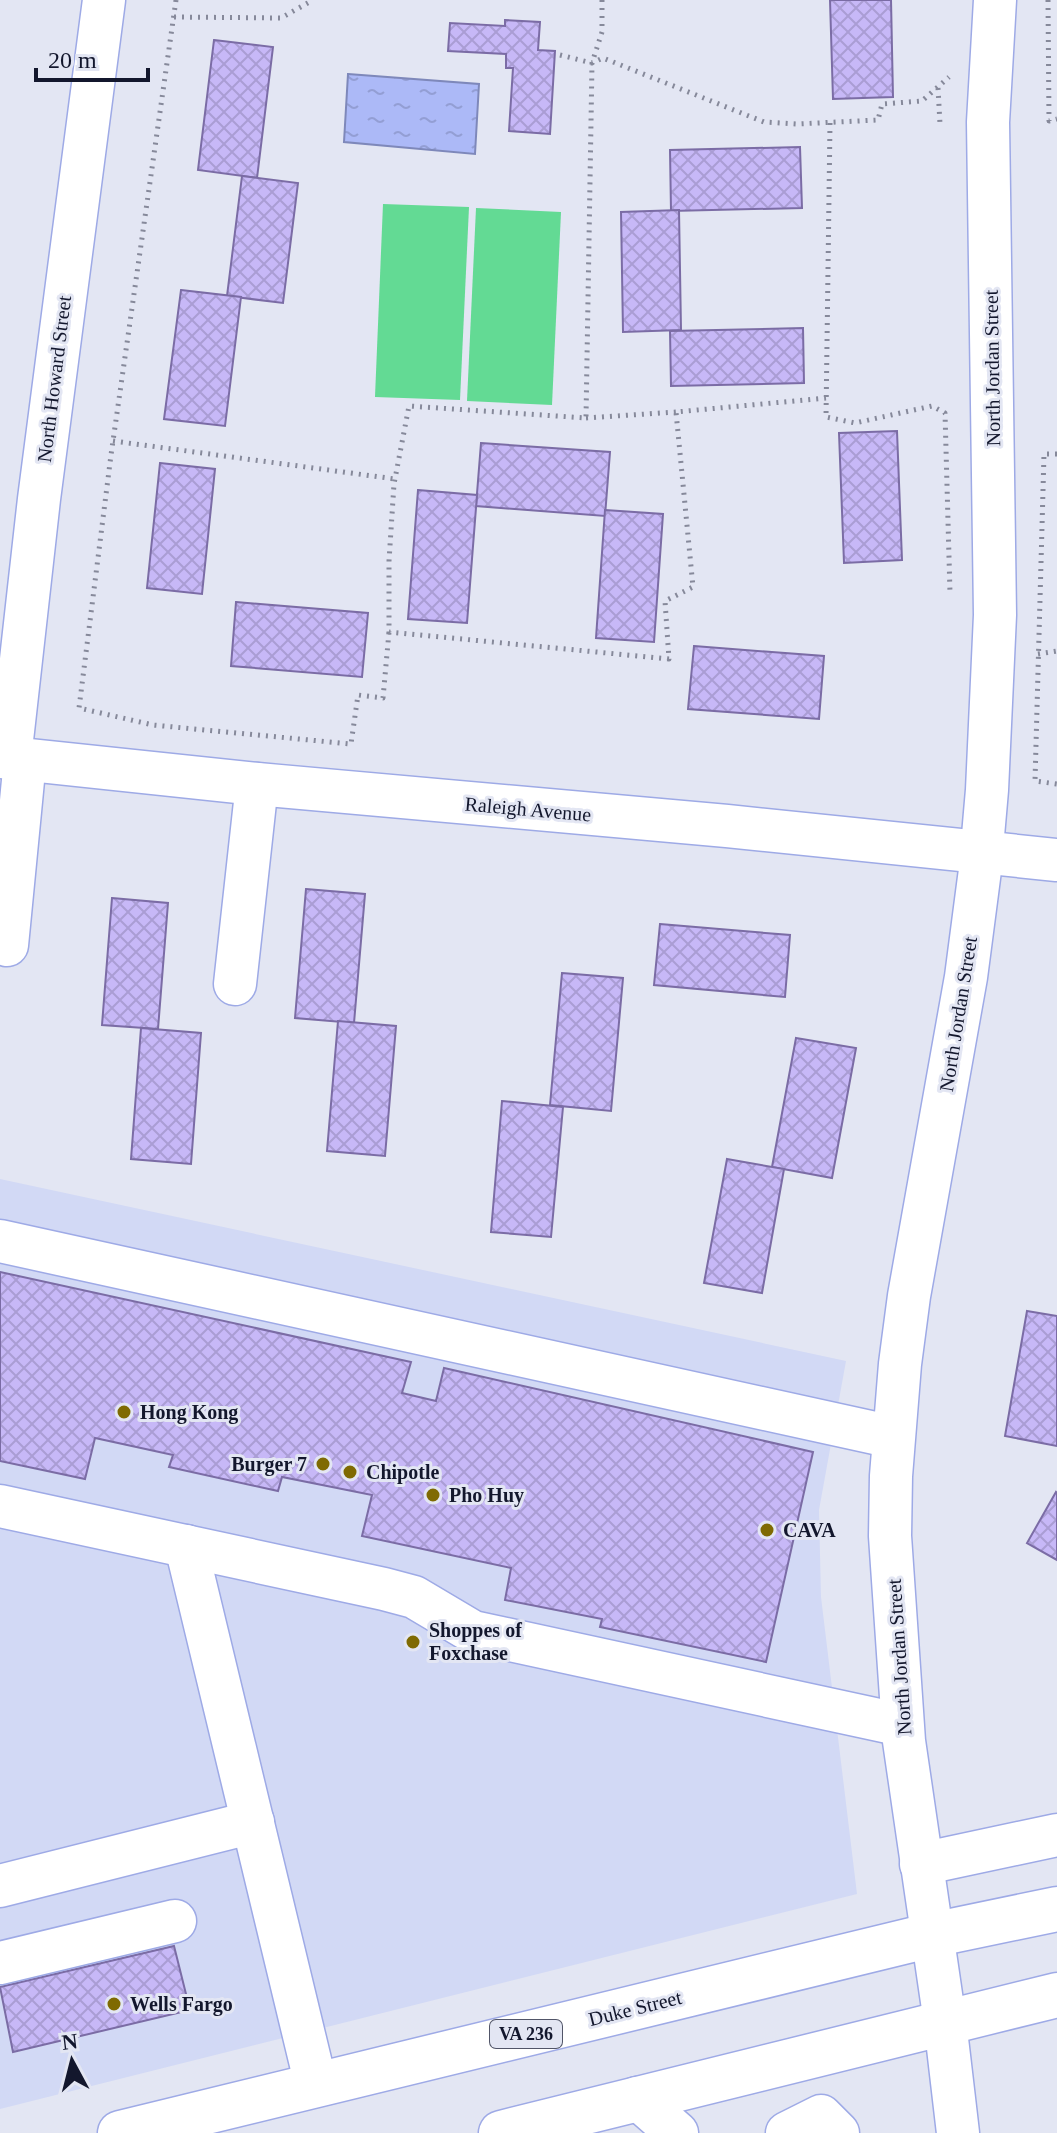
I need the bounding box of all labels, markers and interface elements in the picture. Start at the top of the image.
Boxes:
scale bar [36,32,148,82]
text: 20 m [48,47,97,73]
street label: North Jordan Street [980,289,1004,447]
street label: North Howard Street [33,294,75,464]
street label: Raleigh Avenue [464,793,592,826]
street label: North Jordan Street [935,934,981,1093]
place label: Hong Kong [140,1401,238,1424]
marker: Hong Kong [115,1403,133,1421]
place label: Burger 7 [231,1453,307,1476]
marker: Burger 7 [314,1455,332,1473]
place label: Chipotle [366,1461,439,1484]
marker: Chipotle [341,1463,359,1481]
place label: Pho Huy [449,1484,524,1507]
marker: Pho Huy [424,1486,442,1504]
place label: CAVA [783,1519,836,1541]
marker: CAVA [758,1521,776,1539]
street label: North Jordan Street [883,1578,915,1736]
place label: Shoppes of Foxchase [429,1619,522,1664]
marker: Shoppes of Foxchase [404,1633,422,1651]
street label: Duke Street [586,1986,684,2030]
place label: Wells Fargo [130,1993,233,2016]
marker: Wells Fargo [105,1995,123,2013]
road number: VA 236 [490,2020,562,2048]
north arrow [32,2021,112,2101]
text: N [60,2028,79,2055]

